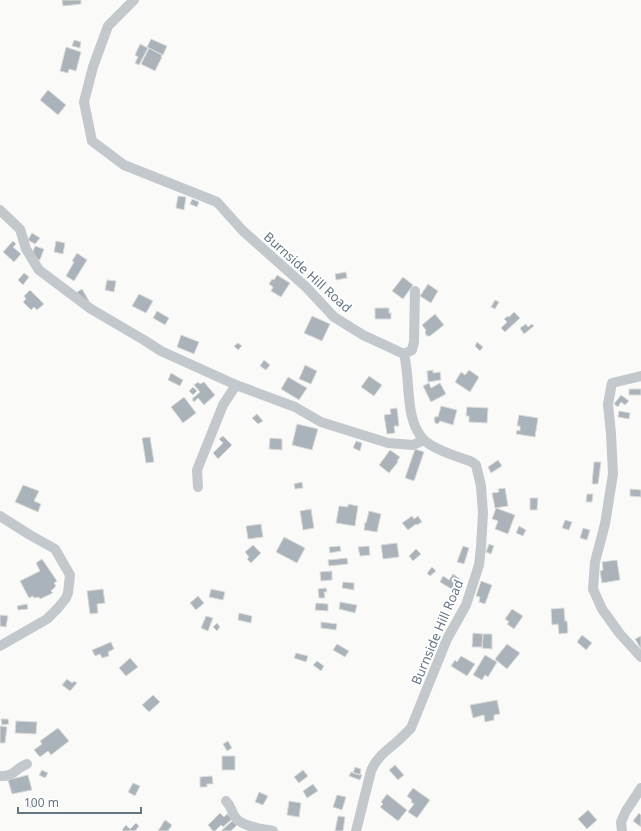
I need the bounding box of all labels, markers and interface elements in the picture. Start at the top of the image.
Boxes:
street label: Burnside Hill Road [260,228,356,316]
street label: Burnside Hill Road [407,577,467,687]
scale bar [18,789,141,815]
text: 100 m [24,794,59,811]

